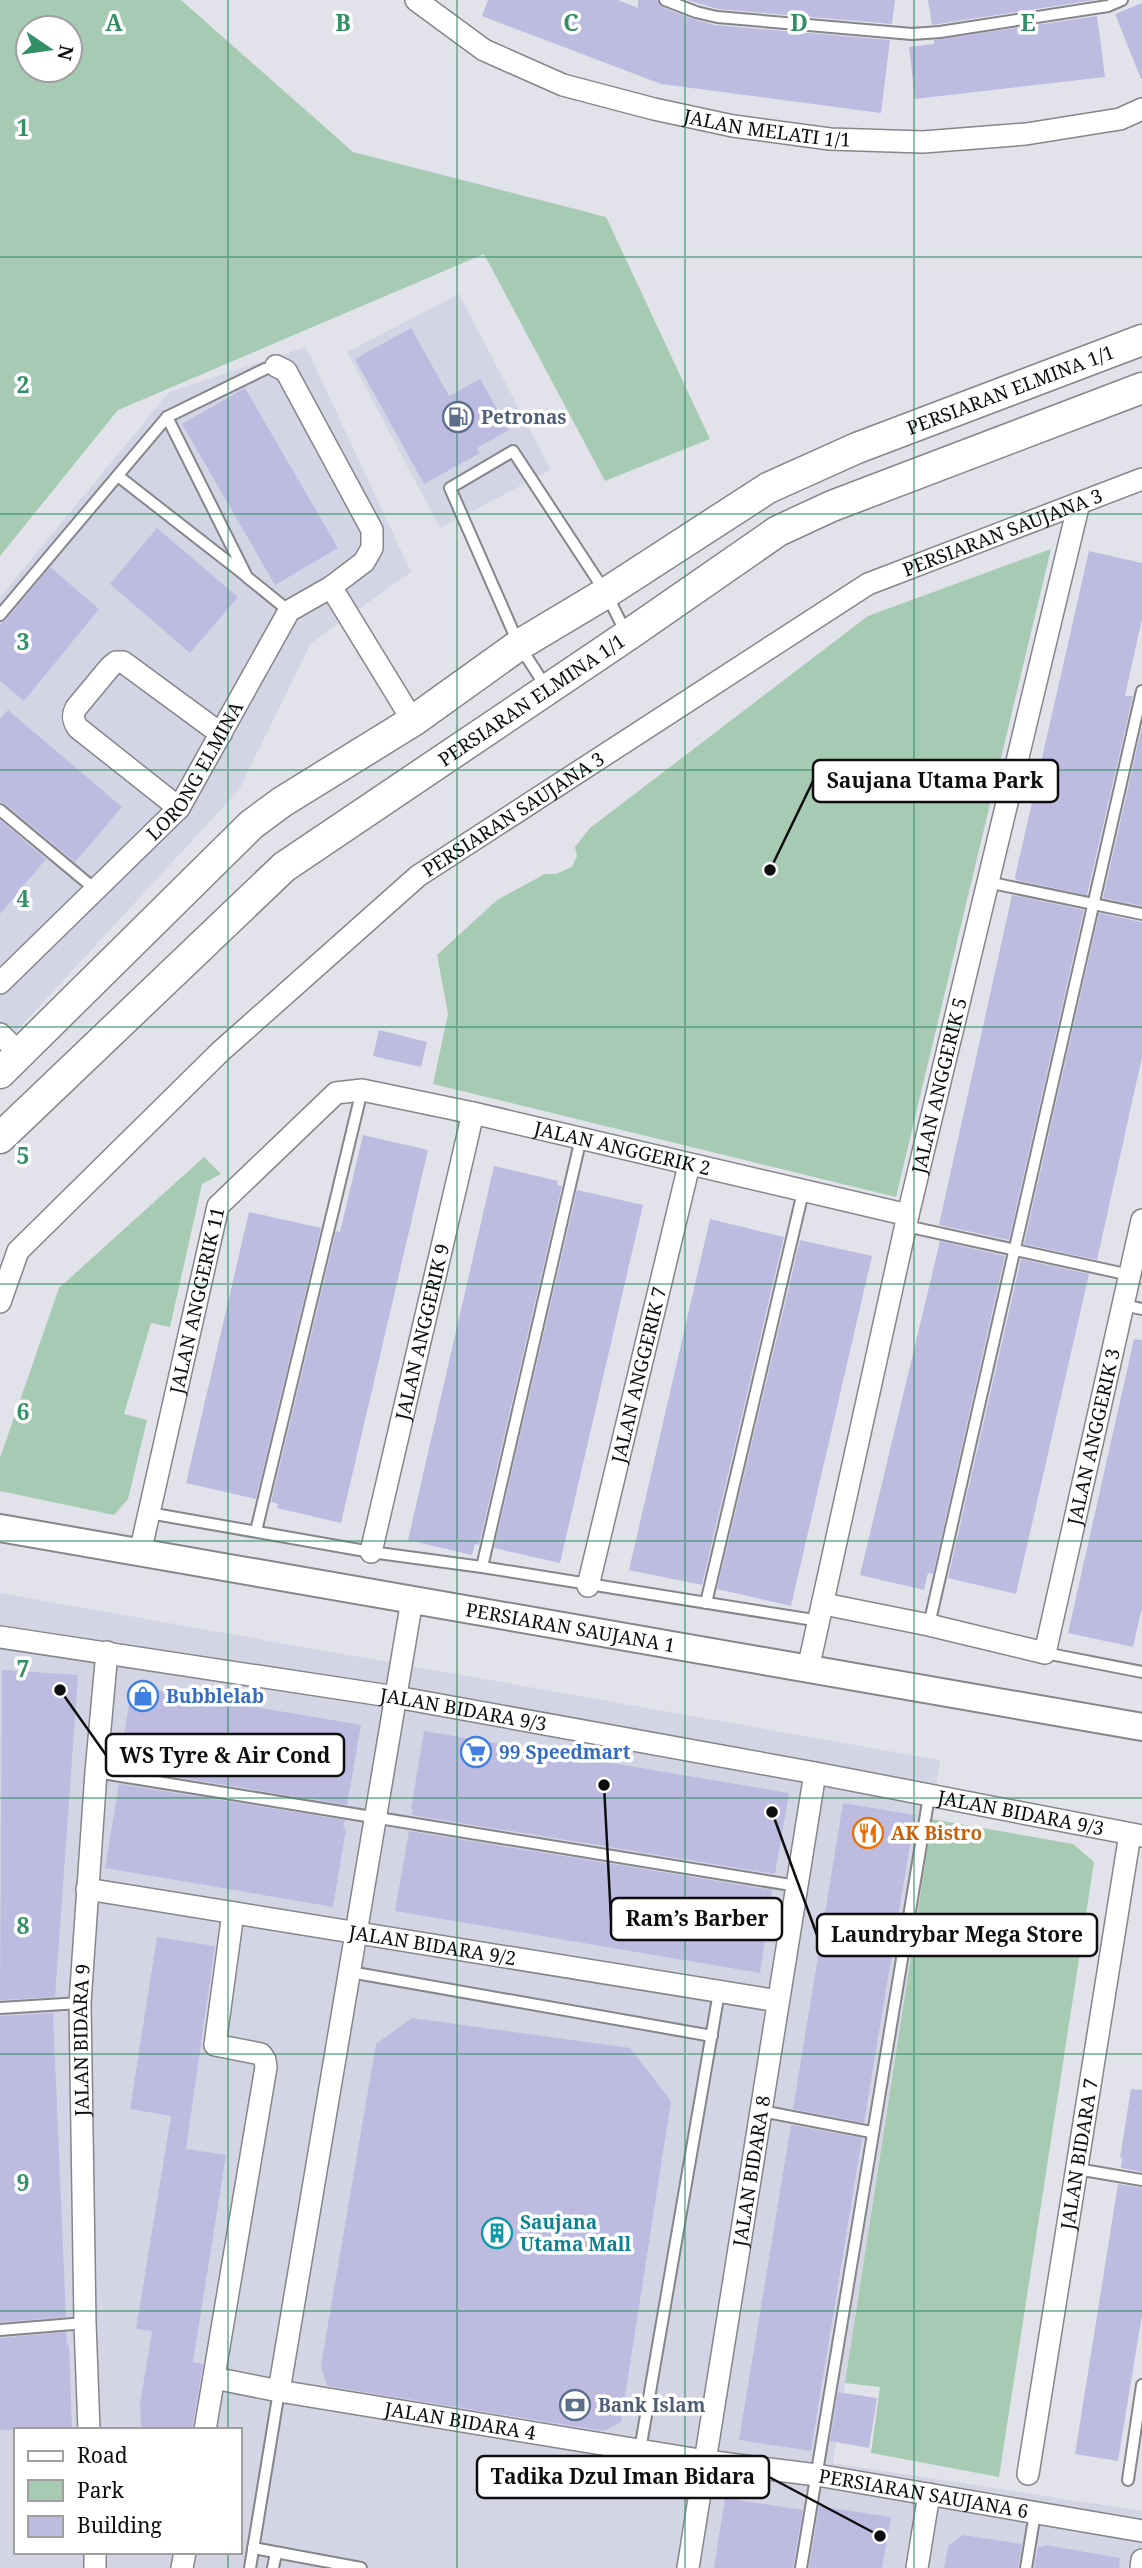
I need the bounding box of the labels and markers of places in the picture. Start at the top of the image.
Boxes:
fuel station icon: Petronas [441,400,475,434]
place label: Petronas [481,404,567,430]
callout: Saujana Utama Park [813,760,1058,802]
shop icon: Bubblelab [126,1679,160,1713]
place label: Bubblelab [166,1683,264,1709]
callout: WS Tyre & Air Cond [106,1734,344,1776]
supermarket icon: 99 Speedmart [459,1735,493,1769]
place label: 99 Speedmart [499,1739,631,1765]
restaurant icon: AK Bistro [851,1816,885,1850]
place label: AK Bistro [891,1820,982,1846]
callout: Ram’s Barber [611,1898,782,1940]
callout: Laundrybar Mega Store [817,1914,1097,1956]
place label: Saujana Utama Mall [520,2209,632,2257]
building icon: Saujana Utama Mall [480,2216,514,2250]
bank icon: Bank Islam [558,2388,592,2422]
place label: Bank Islam [598,2392,706,2418]
callout: Tadika Dzul Iman Bidara [477,2456,769,2498]

